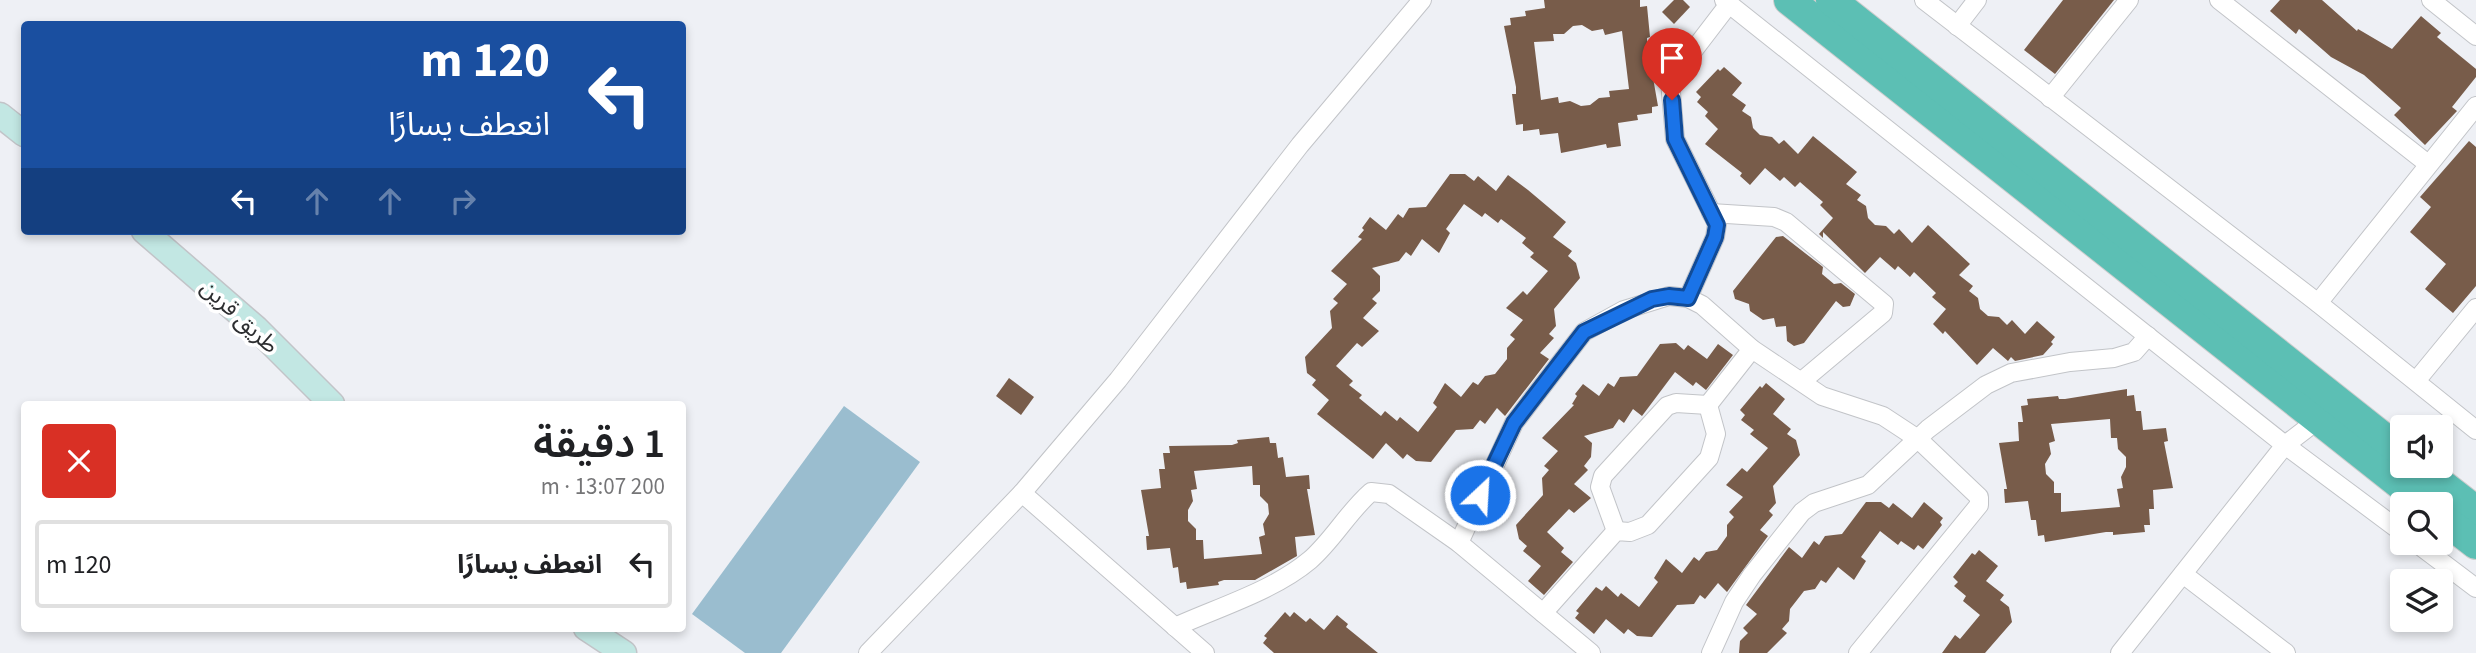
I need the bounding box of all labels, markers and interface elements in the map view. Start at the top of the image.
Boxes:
text: 120 m [421,26,550,96]
pin [1642,28,1702,100]
icon: arrive [1653,39,1691,77]
icon: left [574,49,665,140]
text: انعطف يسارًا [388,102,550,148]
icon: left [225,182,263,220]
icon: ahead [298,182,336,220]
icon: ahead [371,182,409,220]
icon: right [444,182,482,220]
street label: طريق قرين [193,271,286,361]
text: 1 دقيقة [533,414,665,474]
map controls [2390,415,2453,632]
button: sound [2390,415,2453,478]
button: close [42,424,116,498]
position arrow [1443,458,1517,532]
text: 200 m · 13:07 [541,470,665,503]
button: search [2390,492,2453,555]
icon: left [623,545,661,583]
text: 120 m [46,546,112,583]
text: انعطف يسارًا [457,546,602,583]
button: layers [2390,569,2453,632]

